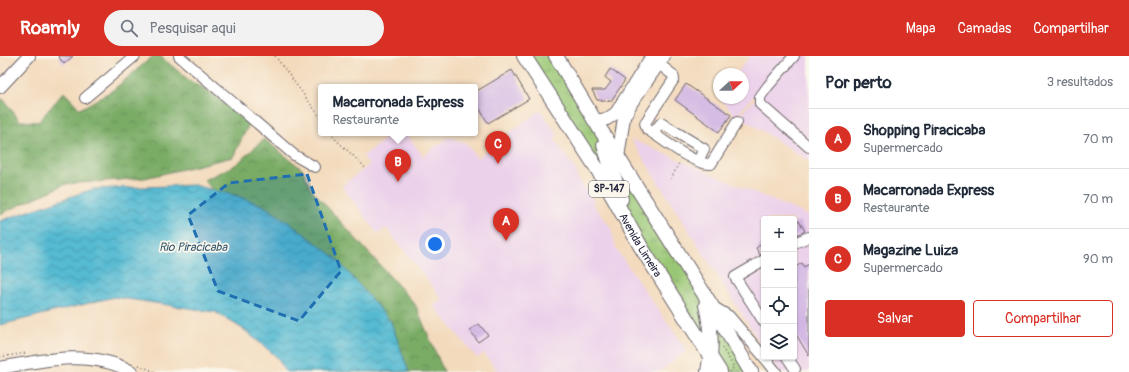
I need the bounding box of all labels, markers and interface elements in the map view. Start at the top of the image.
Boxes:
search box [104,10,384,46]
text: Roamly [20,16,80,40]
icon: search [118,17,140,39]
text: Pesquisar aqui [150,19,236,38]
text: Mapa [906,20,935,37]
text: Camadas [957,20,1011,37]
text: Compartilhar [1033,20,1109,37]
north arrow [713,68,749,104]
text: Por perto [825,72,892,93]
text: 3 resultados [1047,74,1113,90]
popup [318,84,478,136]
text: Macarronada Express [332,93,464,112]
text: Restaurante [332,112,399,128]
text: Shopping Piracicaba [863,121,985,140]
pin: C [485,131,511,164]
text: A [834,131,842,147]
text: 70 m [1083,131,1113,147]
text: Supermercado [863,140,943,156]
pin: B [385,149,411,182]
road number: SP-147 [589,181,629,197]
text: Macarronada Express [863,181,994,200]
text: B [834,191,842,207]
text: 70 m [1083,191,1113,207]
text: Restaurante [863,200,929,216]
pin: A [493,208,519,241]
street label: Avenida Limeira [617,211,665,279]
map controls [761,216,797,360]
button: + [761,216,797,252]
your location [425,234,445,254]
water label: Rio Piracicaba [159,240,228,255]
text: Magazine Luiza [863,241,958,260]
text: C [834,251,842,267]
text: 90 m [1083,251,1113,267]
button: − [761,252,797,288]
text: Supermercado [863,260,943,276]
button: locate [761,288,797,324]
button: Salvar [825,300,965,337]
button: Compartilhar [973,300,1113,337]
button: layers [761,324,797,360]

